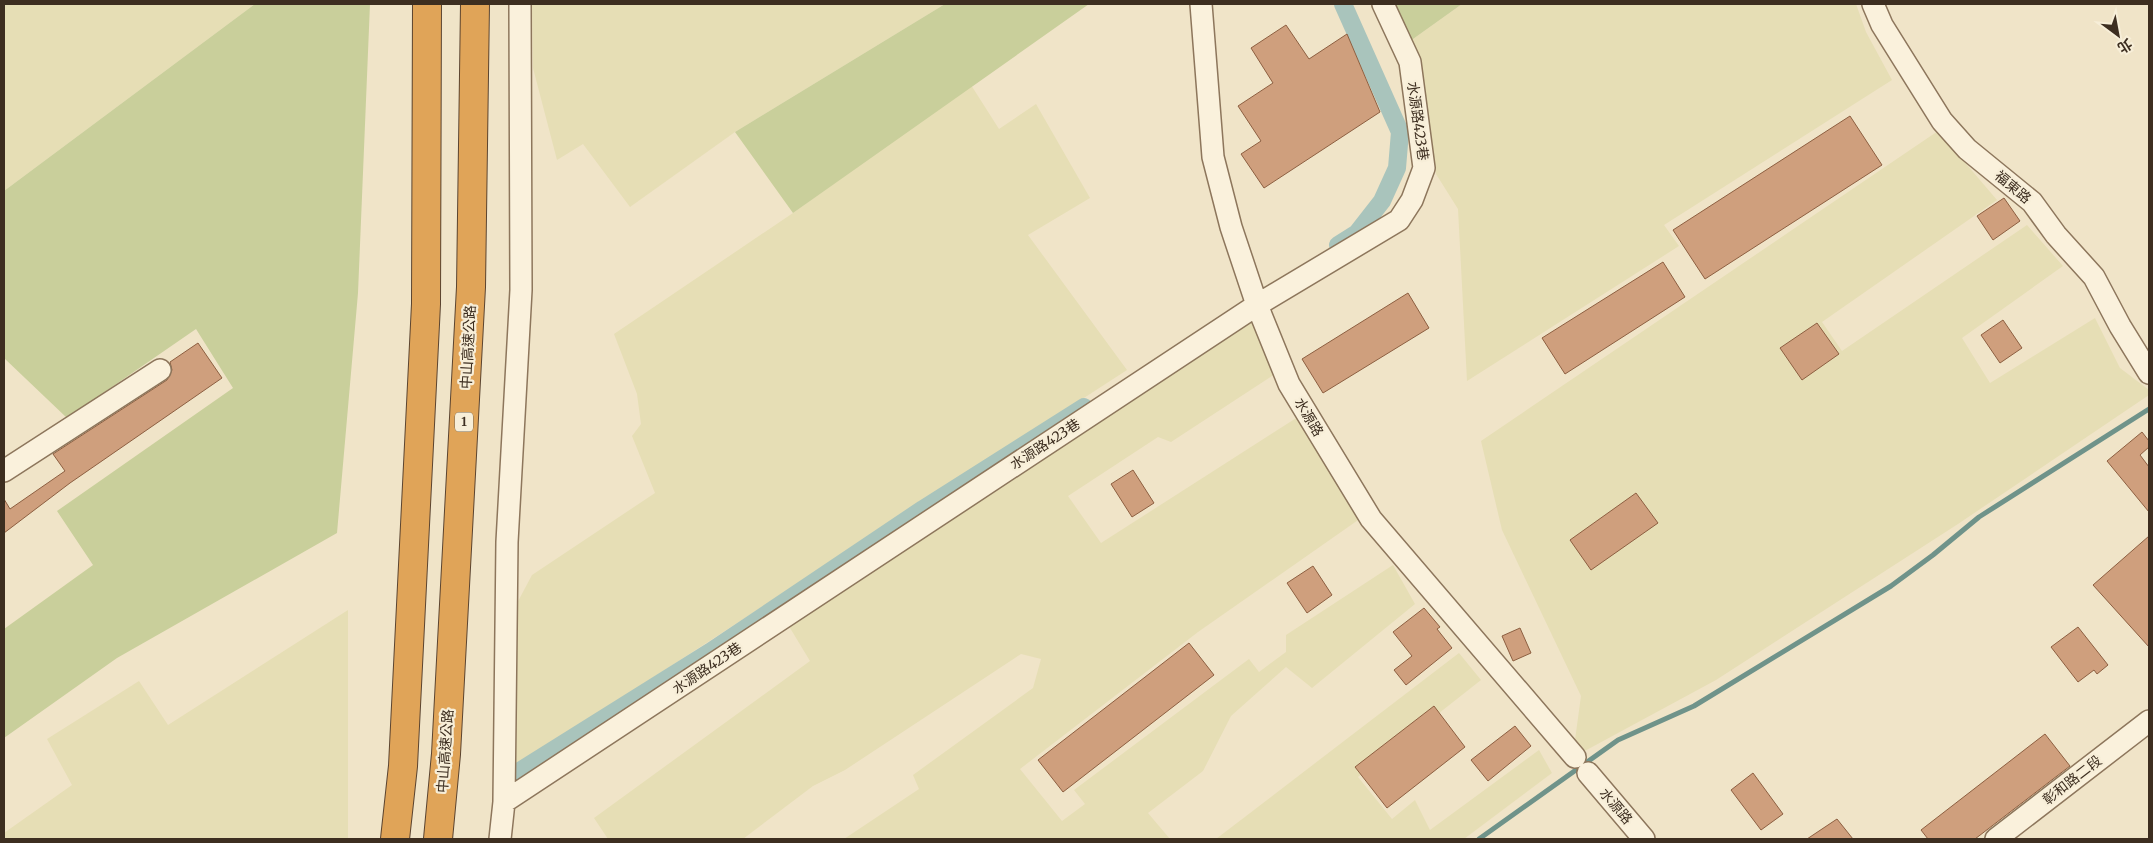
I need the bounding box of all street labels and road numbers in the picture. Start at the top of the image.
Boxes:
street label: 水源路423巷 [1404,80,1432,162]
street label: 福東路 [1991,167,2035,207]
street label: 中山高速公路 [457,305,479,389]
street label: 水源路 [1290,394,1328,440]
road number: 1 [455,412,473,432]
street label: 水源路423巷 [1007,415,1083,473]
street label: 水源路423巷 [669,638,745,698]
street label: 中山高速公路 [433,708,457,794]
street label: 彰和路二段 [2039,751,2105,809]
street label: 水源路 [1596,784,1636,828]

